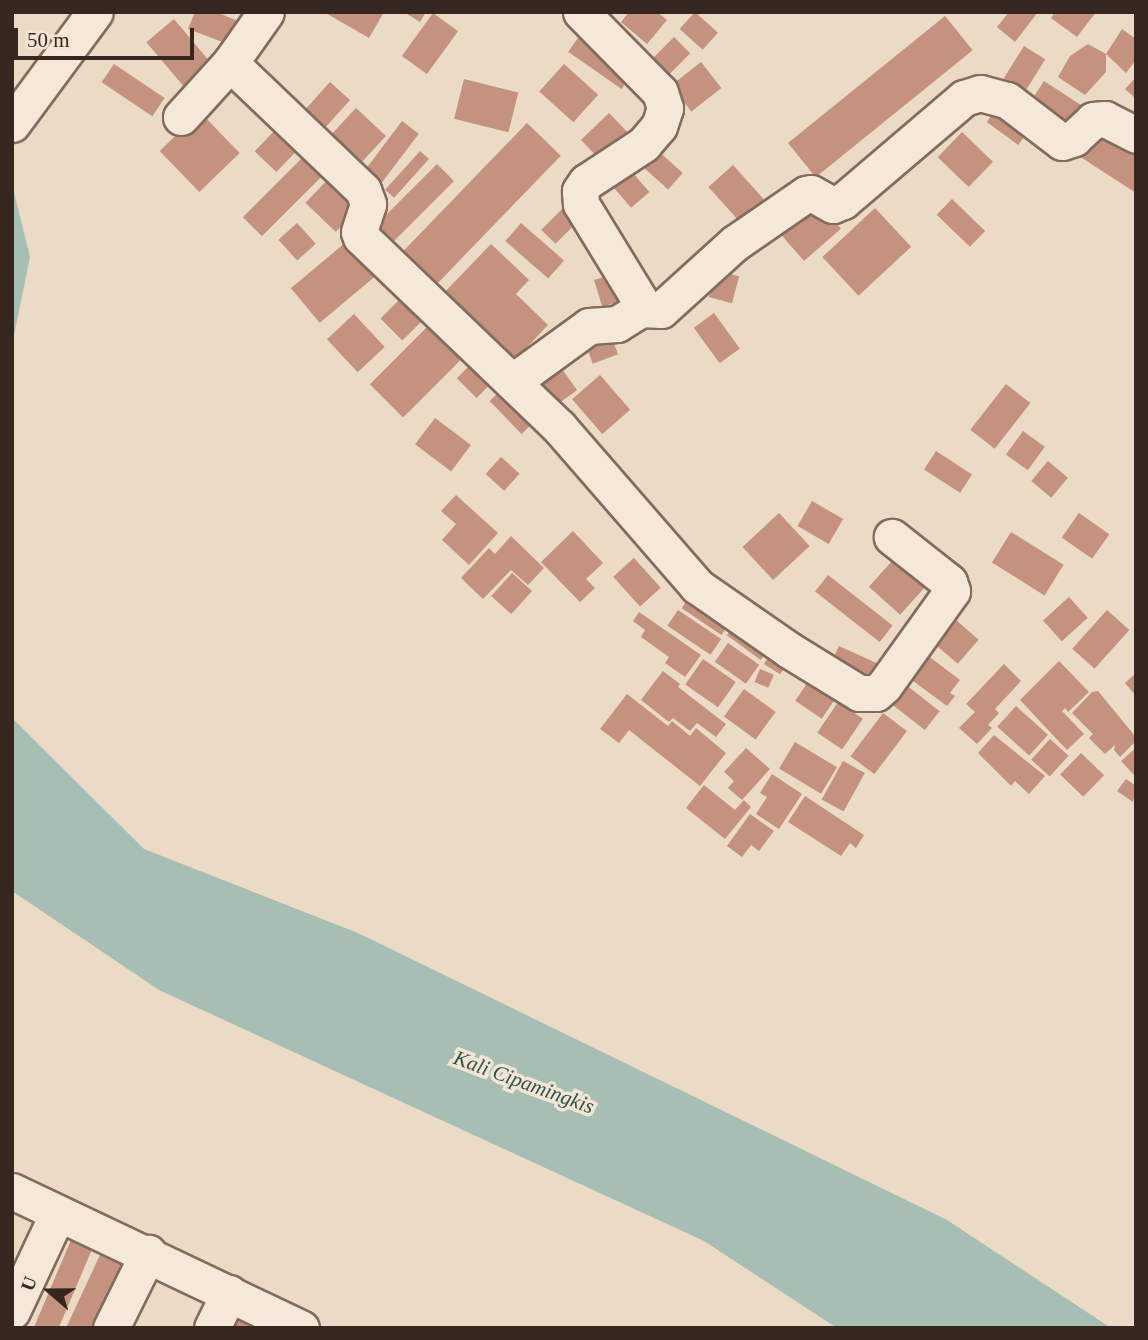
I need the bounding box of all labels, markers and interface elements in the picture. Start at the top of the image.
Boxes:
scale bar [18,14,198,58]
text: 50 m [27,28,70,52]
water label: Kali Cipamingkis [450,1045,598,1119]
north arrow [14,1256,84,1326]
text: U [17,1274,41,1294]

